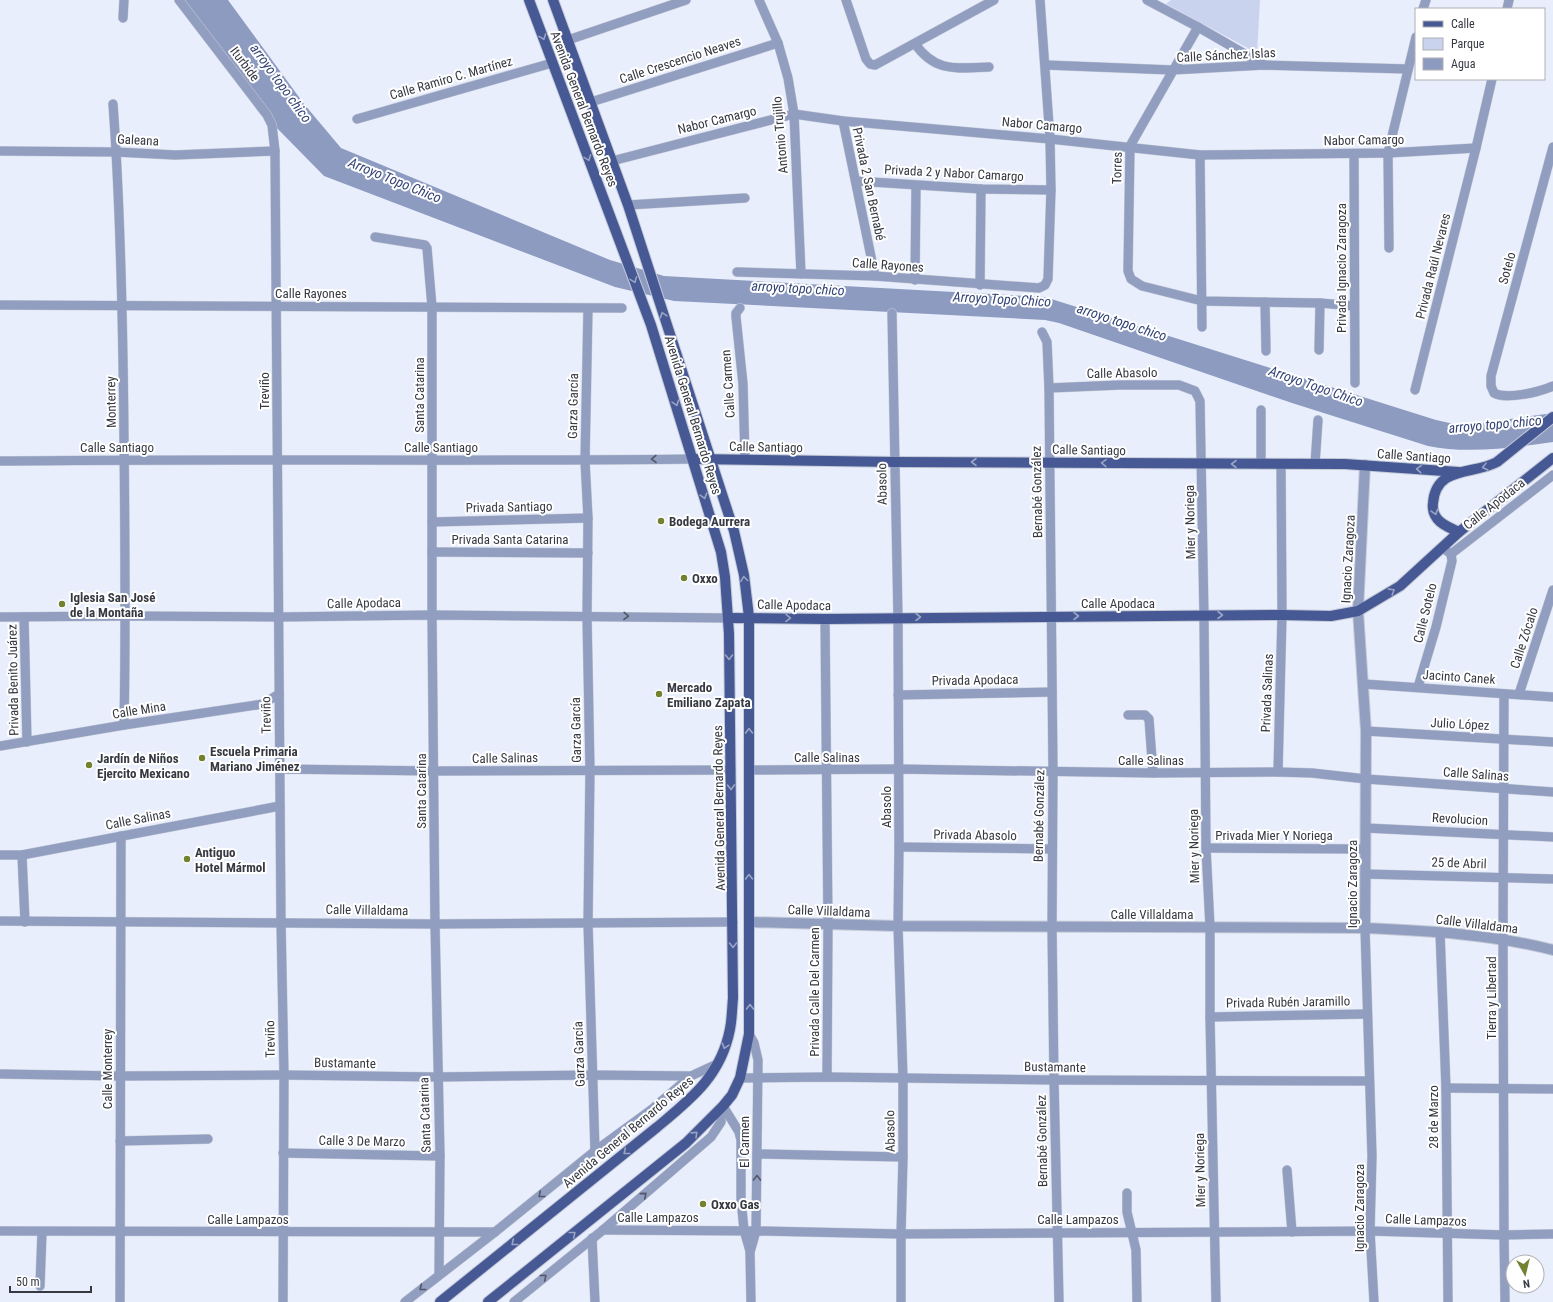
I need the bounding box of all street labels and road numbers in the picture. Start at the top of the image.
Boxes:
street label: Avenida General Bernardo Reyes [547,29,621,189]
street label: Calle Crescencio Neaves [618,33,743,87]
street label: Iturbide [227,44,263,84]
street label: Calle Sánchez Islas [1176,45,1276,65]
street label: Calle Ramiro C. Martínez [388,53,514,103]
street label: Antonio Trujillo [769,96,791,174]
street label: Nabor Camargo [676,103,758,137]
street label: Nabor Camargo [1001,114,1083,136]
street label: Privada 2 San Bernabé [850,126,888,242]
street label: Galeana [117,131,159,149]
street label: Nabor Camargo [1324,132,1404,148]
street label: Torres [1109,152,1125,184]
street label: Privada 2 y Nabor Camargo [884,162,1024,184]
street label: Privada Ignacio Zaragoza [1334,203,1349,333]
street label: Privada Raúl Nevares [1413,211,1453,320]
street label: Sotelo [1496,250,1518,286]
street label: Calle Rayones [852,255,924,275]
street label: Calle Rayones [275,286,347,301]
street label: Avenida General Bernardo Reyes [662,334,724,496]
street label: Calle Carmen [718,349,738,419]
street label: Santa Catarina [412,357,427,433]
street label: Calle Abasolo [1086,365,1158,381]
street label: Treviño [257,372,272,410]
street label: Garza García [565,373,581,439]
street label: Monterrey [103,375,119,428]
street label: Calle Santiago [729,439,803,455]
street label: Calle Santiago [80,440,154,455]
street label: Calle Santiago [404,440,478,455]
street label: Calle Santiago [1052,442,1126,458]
street label: Bernabé González [1029,445,1045,538]
street label: Calle Santiago [1377,446,1451,466]
street label: Abasolo [874,463,890,505]
street label: Calle Apodaca [1460,475,1528,533]
street label: Mier y Noriega [1182,485,1198,559]
street label: Privada Santiago [465,499,553,515]
street label: Ignacio Zaragoza [1338,514,1358,604]
street label: Privada Santa Catarina [452,532,568,547]
street label: Calle Sotelo [1410,581,1440,645]
street label: Calle Apodaca [327,595,401,611]
street label: Calle Apodaca [1081,596,1155,611]
street label: Calle Apodaca [757,597,831,613]
street label: Calle Zócalo [1507,605,1541,671]
street label: Privada Benito Juárez [5,624,21,736]
street label: Privada Salinas [1258,653,1276,733]
street label: Jacinto Canek [1422,667,1496,687]
street label: Privada Apodaca [931,672,1019,688]
street label: Treviño [258,696,274,734]
street label: Garza García [568,697,584,763]
street label: Calle Mina [111,698,167,722]
street label: Julio López [1430,715,1490,733]
street label: Avenida General Bernardo Reyes [710,725,728,891]
street label: Calle Salinas [472,750,538,766]
street label: Calle Salinas [794,750,860,765]
street label: Santa Catarina [414,753,429,829]
street label: Calle Salinas [1118,753,1184,768]
street label: Calle Salinas [1443,764,1510,784]
street label: Bernabé González [1031,769,1047,862]
street label: Abasolo [879,786,894,828]
street label: Calle Salinas [104,805,172,833]
street label: Mier y Noriega [1186,809,1202,883]
street label: Revolucion [1432,810,1488,828]
street label: Privada Abasolo [933,827,1017,843]
street label: Privada Mier Y Noriega [1215,828,1333,843]
street label: Ignacio Zaragoza [1345,840,1360,928]
street label: 25 de Abril [1431,855,1487,871]
street label: Calle Villaldama [325,902,409,918]
street label: Calle Villaldama [787,902,871,920]
street label: Calle Villaldama [1111,907,1193,922]
street label: Calle Villaldama [1435,912,1519,936]
street label: Privada Calle Del Carmen [807,927,822,1057]
street label: Tierra y Libertad [1484,956,1499,1040]
street label: Privada Rubén Jaramillo [1226,993,1350,1011]
street label: Treviño [262,1020,278,1058]
street label: Garza García [570,1021,588,1087]
street label: Calle Monterrey [100,1028,115,1109]
street label: Bustamante [314,1055,376,1071]
street label: Bustamante [1024,1059,1086,1075]
street label: Avenida General Bernardo Reyes [560,1073,696,1191]
street label: Santa Catarina [416,1077,434,1153]
street label: 28 de Marzo [1426,1085,1441,1149]
street label: Bernabé González [1034,1094,1050,1187]
street label: Abasolo [882,1110,898,1152]
street label: El Carmen [737,1116,752,1168]
street label: Calle 3 De Marzo [319,1133,405,1149]
street label: Mier y Noriega [1192,1133,1208,1207]
street label: Ignacio Zaragoza [1352,1164,1367,1252]
street label: Calle Lampazos [617,1210,699,1225]
street label: Calle Lampazos [1385,1211,1467,1229]
street label: Calle Lampazos [207,1212,289,1227]
street label: Calle Lampazos [1037,1212,1119,1227]

